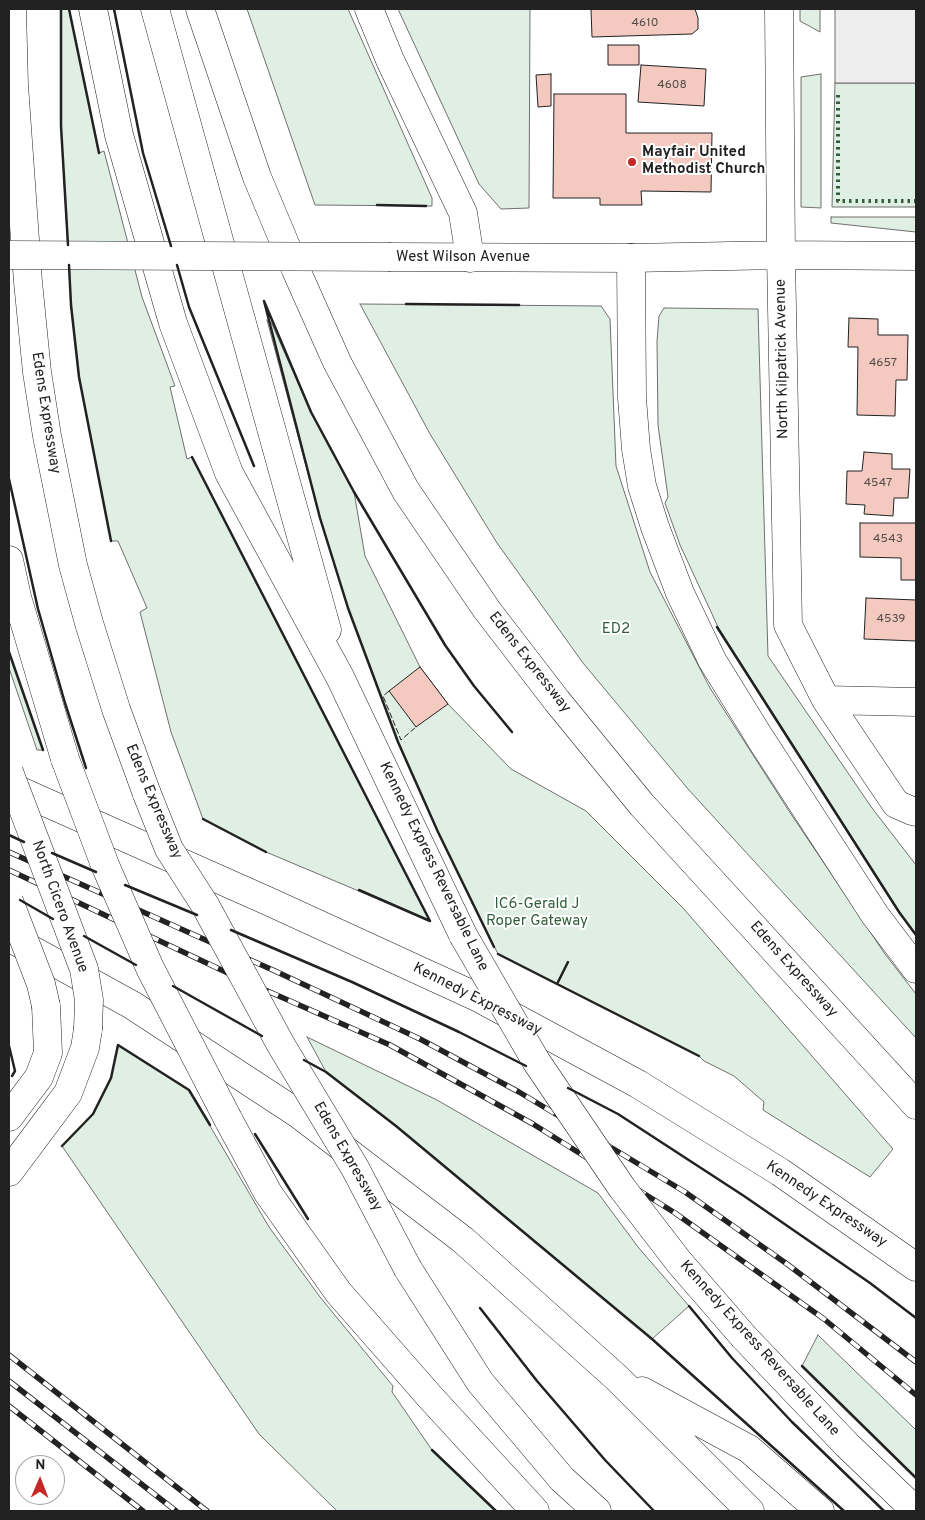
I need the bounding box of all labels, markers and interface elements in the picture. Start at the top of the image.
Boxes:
house number: 4610 [632,17,658,31]
house number: 4608 [657,79,687,93]
place label: Mayfair United Methodist Church [642,144,765,179]
marker: Mayfair United Methodist Church [626,156,638,168]
street label: West Wilson Avenue [396,249,530,267]
street label: North Kilpatrick Avenue [773,279,793,439]
street label: Edens Expressway [26,351,64,475]
house number: 4657 [869,357,897,371]
house number: 4547 [864,477,892,491]
house number: 4543 [873,533,903,547]
street label: Edens Expressway [484,609,574,717]
house number: 4539 [876,613,906,627]
park label: ED2 [602,621,630,639]
street label: Edens Expressway [121,742,185,862]
street label: Kennedy Express Reversable Lane [374,760,492,974]
street label: North Cicero Avenue [27,839,91,975]
park label: IC6-Gerald J Roper Gateway [486,896,588,931]
street label: Edens Expressway [745,918,841,1022]
street label: Kennedy Expressway [410,960,544,1040]
street label: Edens Expressway [308,1099,386,1215]
street label: Kennedy Expressway [762,1158,890,1252]
street label: Kennedy Express Reversable Lane [675,1257,843,1441]
north arrow [15,1455,65,1505]
text: N [35,1457,45,1474]

